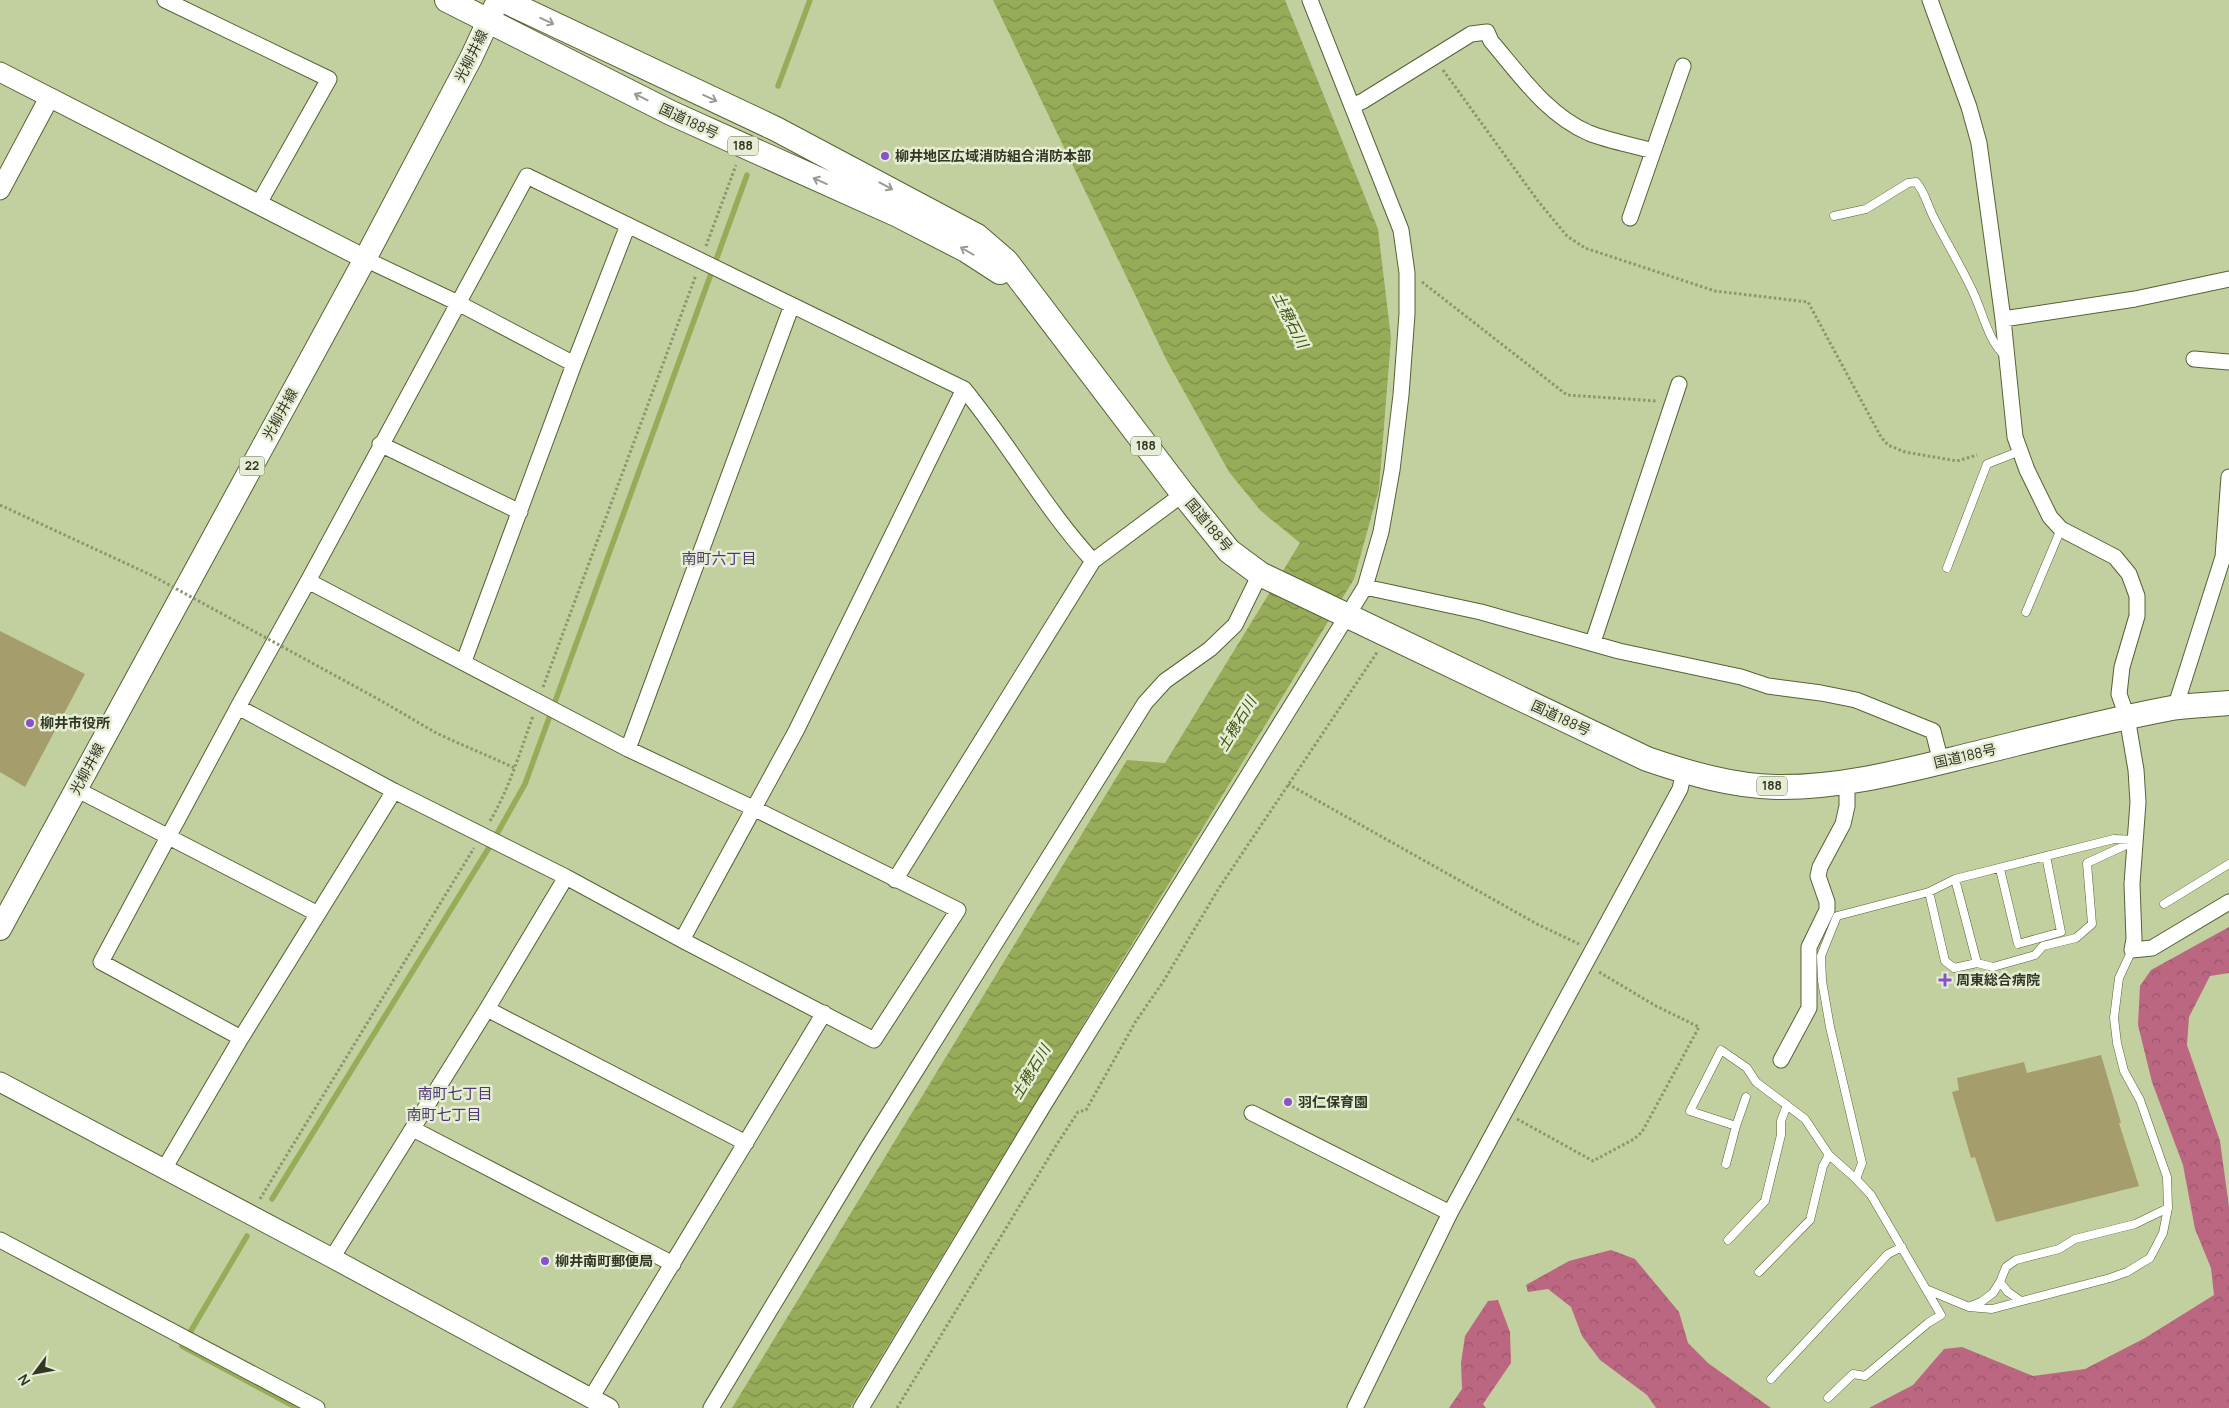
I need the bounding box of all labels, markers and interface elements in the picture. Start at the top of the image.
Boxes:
one-way arrow [539,17,554,26]
street label: 光柳井線 [450,26,491,85]
one-way arrow [634,92,649,102]
one-way arrow [702,93,717,103]
street label: 国道188号 [656,98,722,143]
road number: 188 [728,136,758,156]
place label: 柳井地区広域消防組合消防本部 [895,146,1091,165]
marker: 柳井地区広域消防組合消防本部 [879,150,891,162]
one-way arrow [813,176,828,186]
one-way arrow [879,181,894,191]
one-way arrow [959,246,974,256]
water label: 土穂石川 [1267,288,1314,353]
street label: 光柳井線 [258,385,301,443]
road number: 188 [1131,436,1161,456]
road number: 22 [240,456,264,476]
street label: 国道188号 [1182,494,1237,555]
district label: 南町六丁目 [681,548,757,569]
water label: 土穂石川 [1212,691,1262,755]
street label: 国道188号 [1528,695,1594,740]
place label: 柳井市役所 [40,713,110,732]
marker: 柳井市役所 [24,717,36,729]
street label: 国道188号 [1932,739,1998,772]
street label: 光柳井線 [65,740,108,798]
road number: 188 [1757,776,1787,796]
place label: 周東総合病院 [1956,970,2040,989]
marker: 周東総合病院 [1938,973,1952,987]
water label: 土穂石川 [1006,1039,1056,1103]
district label: 南町七丁目 [417,1083,493,1104]
place label: 羽仁保育園 [1298,1092,1368,1111]
marker: 羽仁保育園 [1282,1096,1294,1108]
district label: 南町七丁目 [406,1104,482,1125]
place label: 柳井南町郵便局 [555,1251,653,1270]
marker: 柳井南町郵便局 [539,1255,551,1267]
north arrow [10,1348,60,1398]
text: N [13,1371,34,1389]

